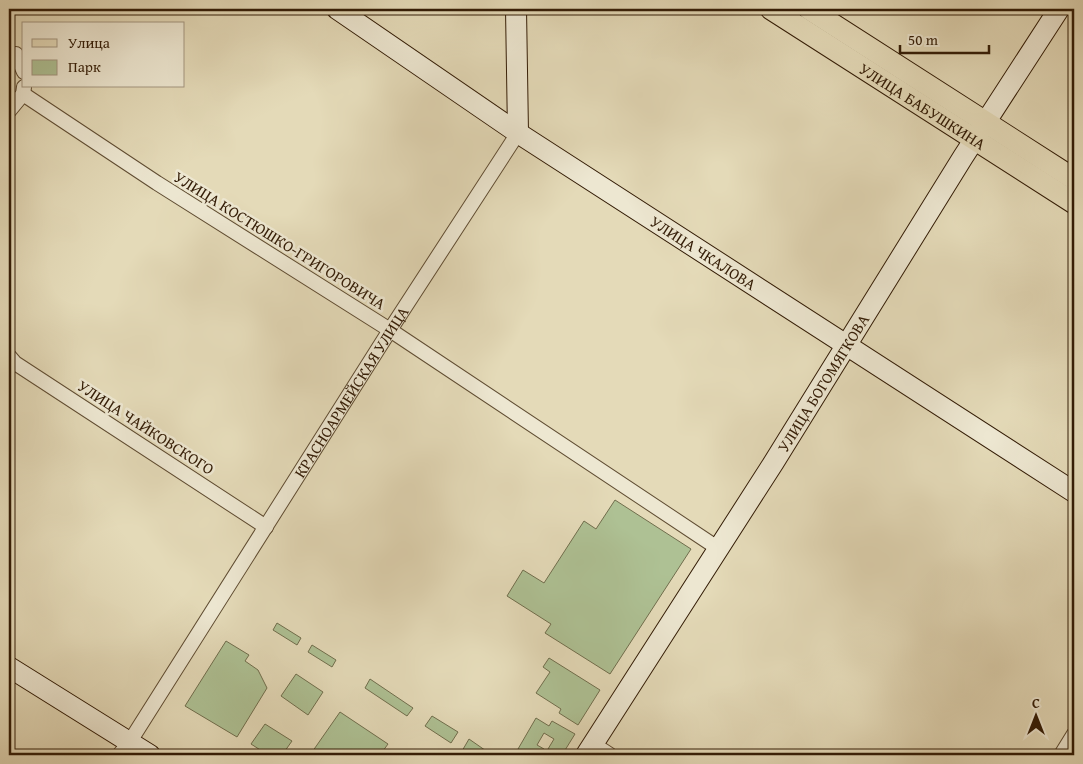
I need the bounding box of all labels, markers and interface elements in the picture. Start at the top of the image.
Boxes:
legend [22,22,185,88]
scale bar [900,22,989,54]
text: 50 m [908,29,939,50]
text: Улица [68,32,111,53]
text: Парк [68,56,101,77]
street label: УЛИЦА БАБУШКИНА [855,57,991,156]
street label: УЛИЦА КОСТЮШКО-ГРИГОРОВИЧА [169,165,391,315]
street label: УЛИЦА ЧКАЛОВА [645,209,761,296]
street label: КРАСНОАРМЕЙСКАЯ УЛИЦА [288,301,415,482]
street label: УЛИЦА БОГОМЯГКОВА [771,309,875,457]
street label: УЛИЦА ЧАЙКОВСКОГО [73,374,219,480]
north arrow [1010,692,1060,742]
text: С [1032,693,1040,713]

